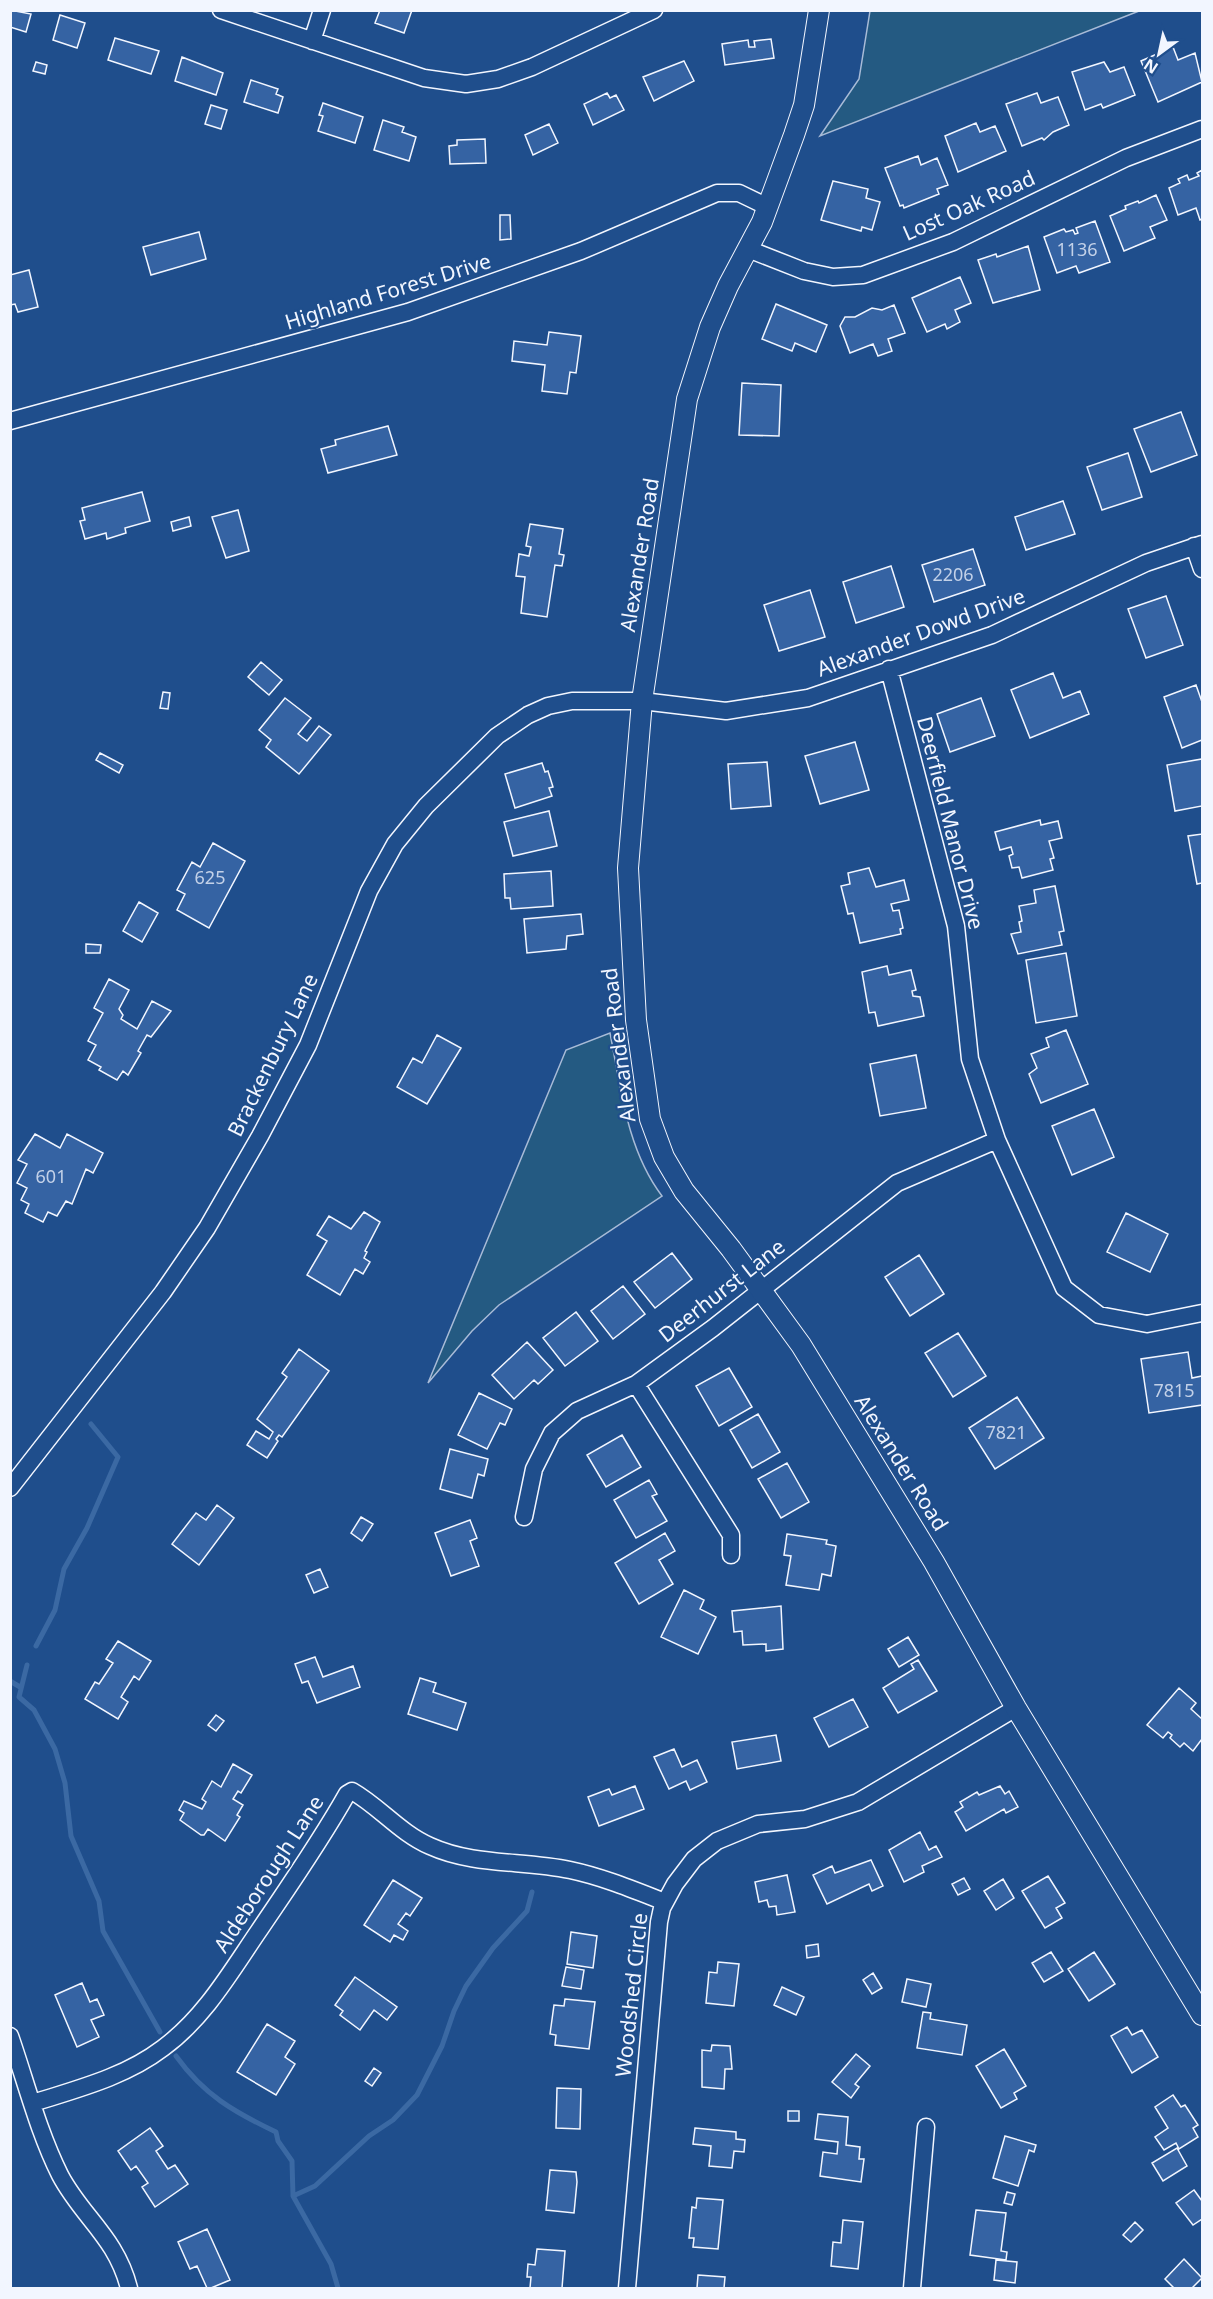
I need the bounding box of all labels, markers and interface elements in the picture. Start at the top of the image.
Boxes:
north arrow [1129,24,1189,84]
text: N [1139,54,1162,79]
street label: Lost Oak Road [898,163,1039,247]
house number: 1136 [1056,237,1098,261]
street label: Highland Forest Drive [281,246,494,336]
street label: Alexander Road [613,476,665,634]
house number: 2206 [932,562,974,586]
street label: Alexander Dowd Drive [813,581,1029,683]
street label: Deerfield Manor Drive [911,713,991,932]
house number: 625 [195,865,225,889]
street label: Alexander Road [595,966,641,1124]
street label: Brackenbury Lane [220,968,324,1141]
house number: 601 [36,1164,66,1188]
street label: Deerhurst Lane [652,1232,790,1348]
house number: 7815 [1153,1378,1195,1402]
street label: Alexander Road [849,1389,955,1536]
house number: 7821 [985,1420,1027,1444]
street label: Aldeborough Lane [207,1789,329,1957]
street label: Woodshed Circle [608,1911,654,2078]

